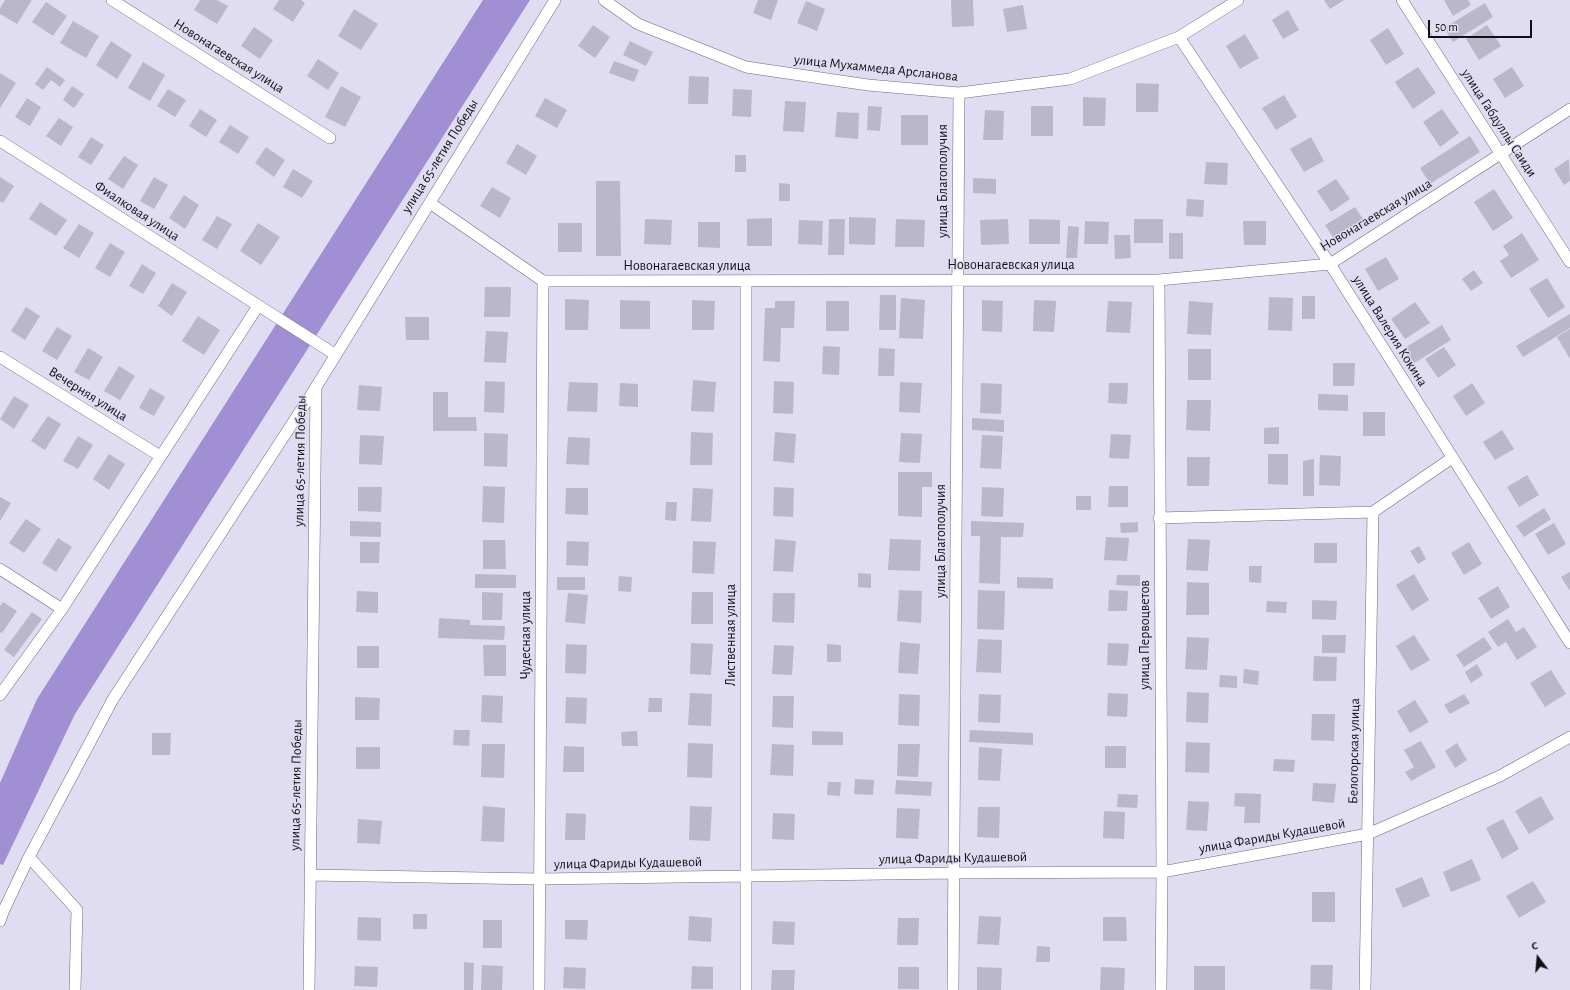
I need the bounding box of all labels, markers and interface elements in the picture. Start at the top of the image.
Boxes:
scale bar [1430,12,1534,38]
street label: Новонагаевская улица [171,15,287,97]
text: 50 m [1435,21,1458,33]
street label: улица Мухаммеда Арсланова [793,51,959,85]
street label: улица Габдуллы Саиди [1458,66,1540,180]
street label: улица 65-летия Победы [398,96,482,216]
street label: улица Благополучия [935,124,951,238]
street label: Новонагаевская улица [1317,175,1435,255]
street label: Фиалковая улица [91,177,183,245]
street label: Новонагаевская улица [947,257,1075,273]
street label: Новонагаевская улица [623,258,751,274]
street label: улица Валерия Кокина [1349,272,1431,390]
street label: Вечерняя улица [45,363,131,425]
street label: улица 65-летия Победы [290,395,310,527]
street label: улица Благополучия [933,484,949,598]
street label: улица Первоцветов [1137,580,1153,690]
street label: Лиственная улица [723,584,739,686]
street label: Чудесная улица [518,591,534,679]
street label: Белогорская улица [1345,698,1363,804]
street label: улица 65-летия Победы [286,719,306,851]
street label: улица Фариды Кудашевой [1197,815,1347,857]
street label: улица Фариды Кудашевой [879,848,1027,868]
street label: улица Фариды Кудашевой [554,853,702,873]
north arrow [1518,938,1558,978]
text: С [1530,940,1539,952]

